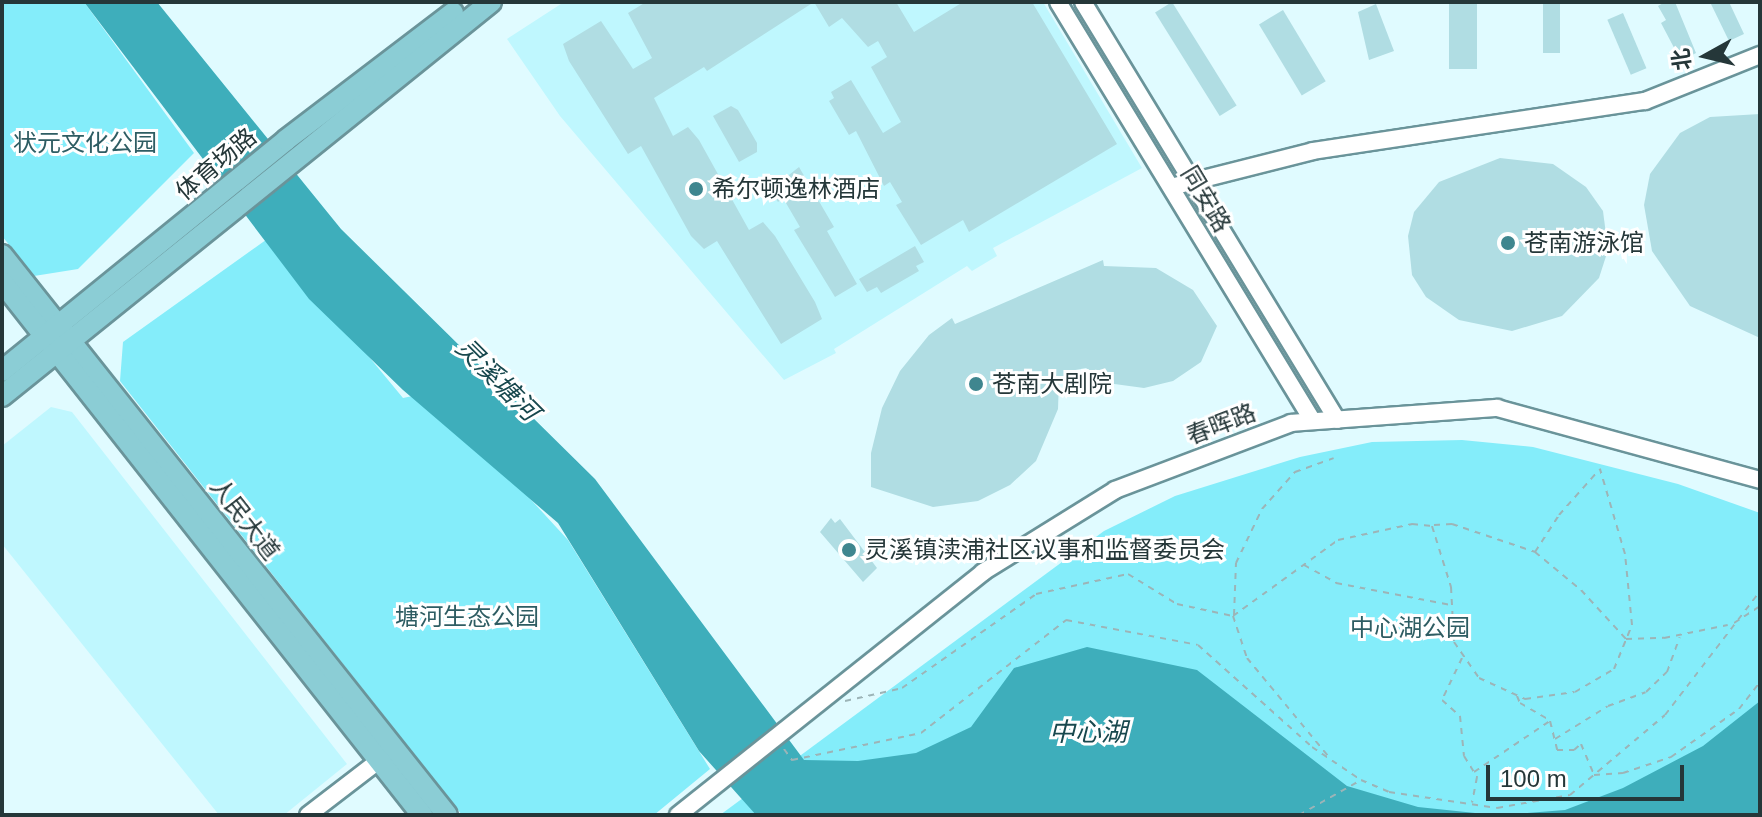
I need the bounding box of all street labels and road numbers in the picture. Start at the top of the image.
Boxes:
street label: 体育场路 [170,122,262,206]
street label: 同安路 [1175,161,1237,237]
street label: 春晖路 [1182,398,1260,450]
street label: 人民大道 [204,472,286,566]

